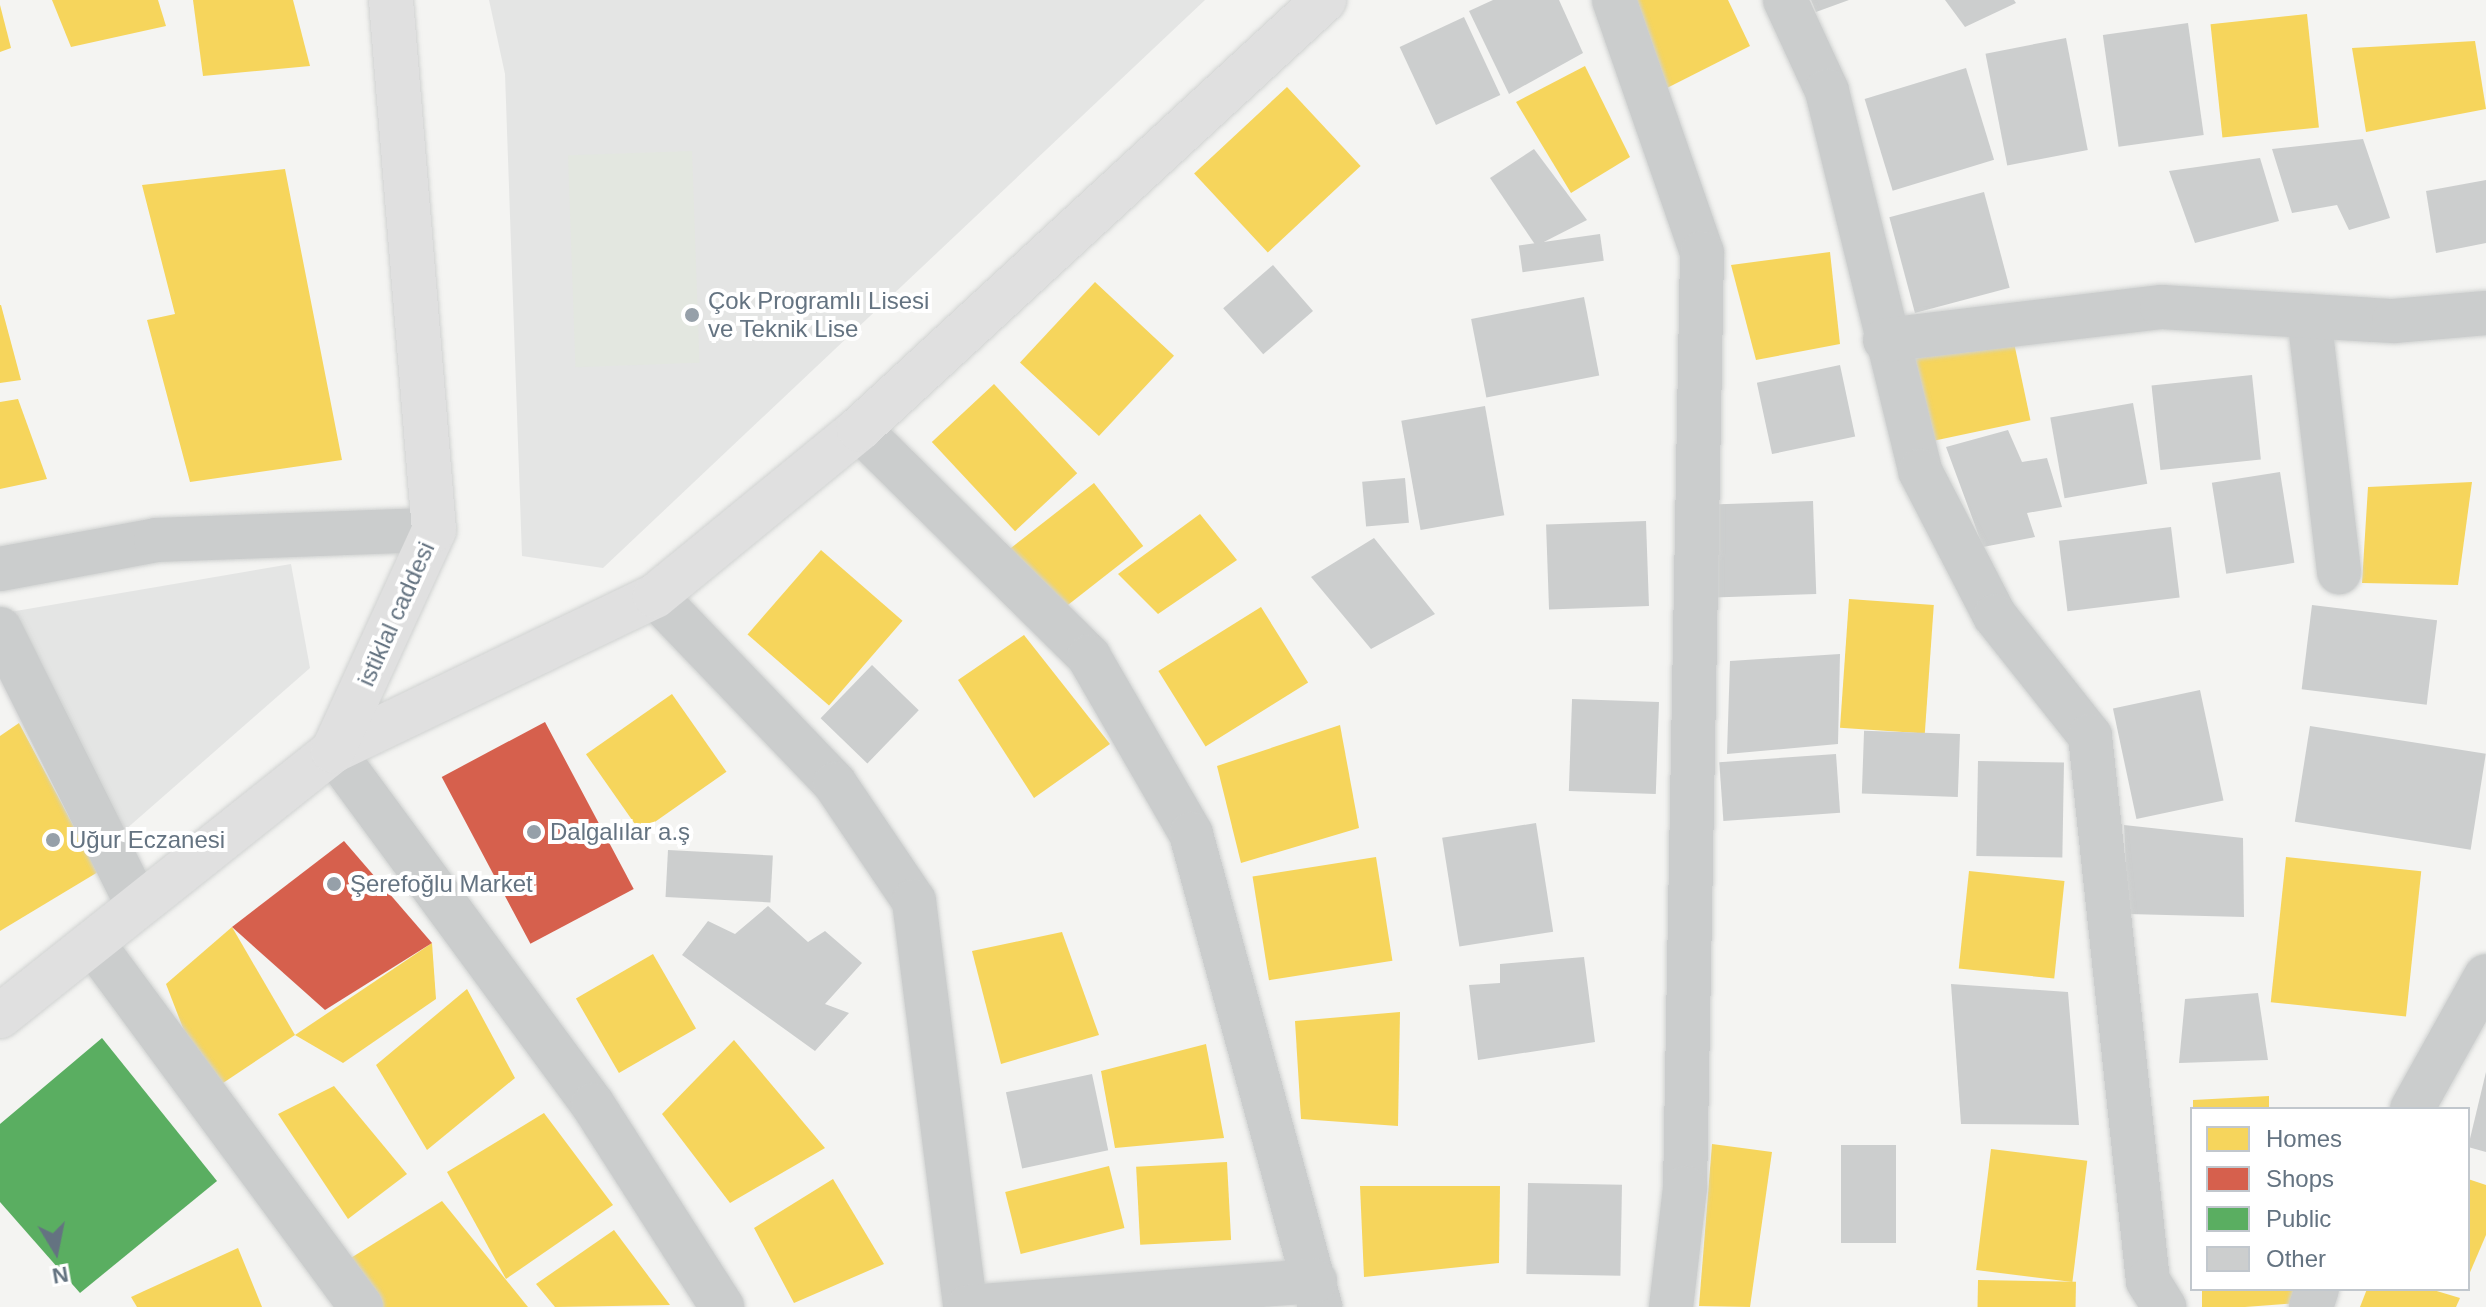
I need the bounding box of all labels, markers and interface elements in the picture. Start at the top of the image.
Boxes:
place label: Çok Programlı Lisesi ve Teknik Lise [708,287,929,343]
marker: Çok Programlı Lisesi ve Teknik Lise [683,306,701,324]
street label: istiklal caddesi [351,537,441,691]
place label: Dalgalılar a.ş [550,818,690,846]
marker: Dalgalılar a.ş [525,823,543,841]
place label: Uğur Eczanesi [69,826,225,854]
marker: Uğur Eczanesi [44,831,62,849]
place label: Şerefoğlu Market [350,870,533,898]
marker: Şerefoğlu Market [325,875,343,893]
legend [2190,1107,2470,1291]
text: Homes [2266,1125,2342,1152]
text: Shops [2266,1165,2334,1192]
text: Public [2266,1205,2331,1232]
north arrow [16,1211,96,1291]
text: Other [2266,1245,2326,1272]
text: N [50,1261,70,1289]

